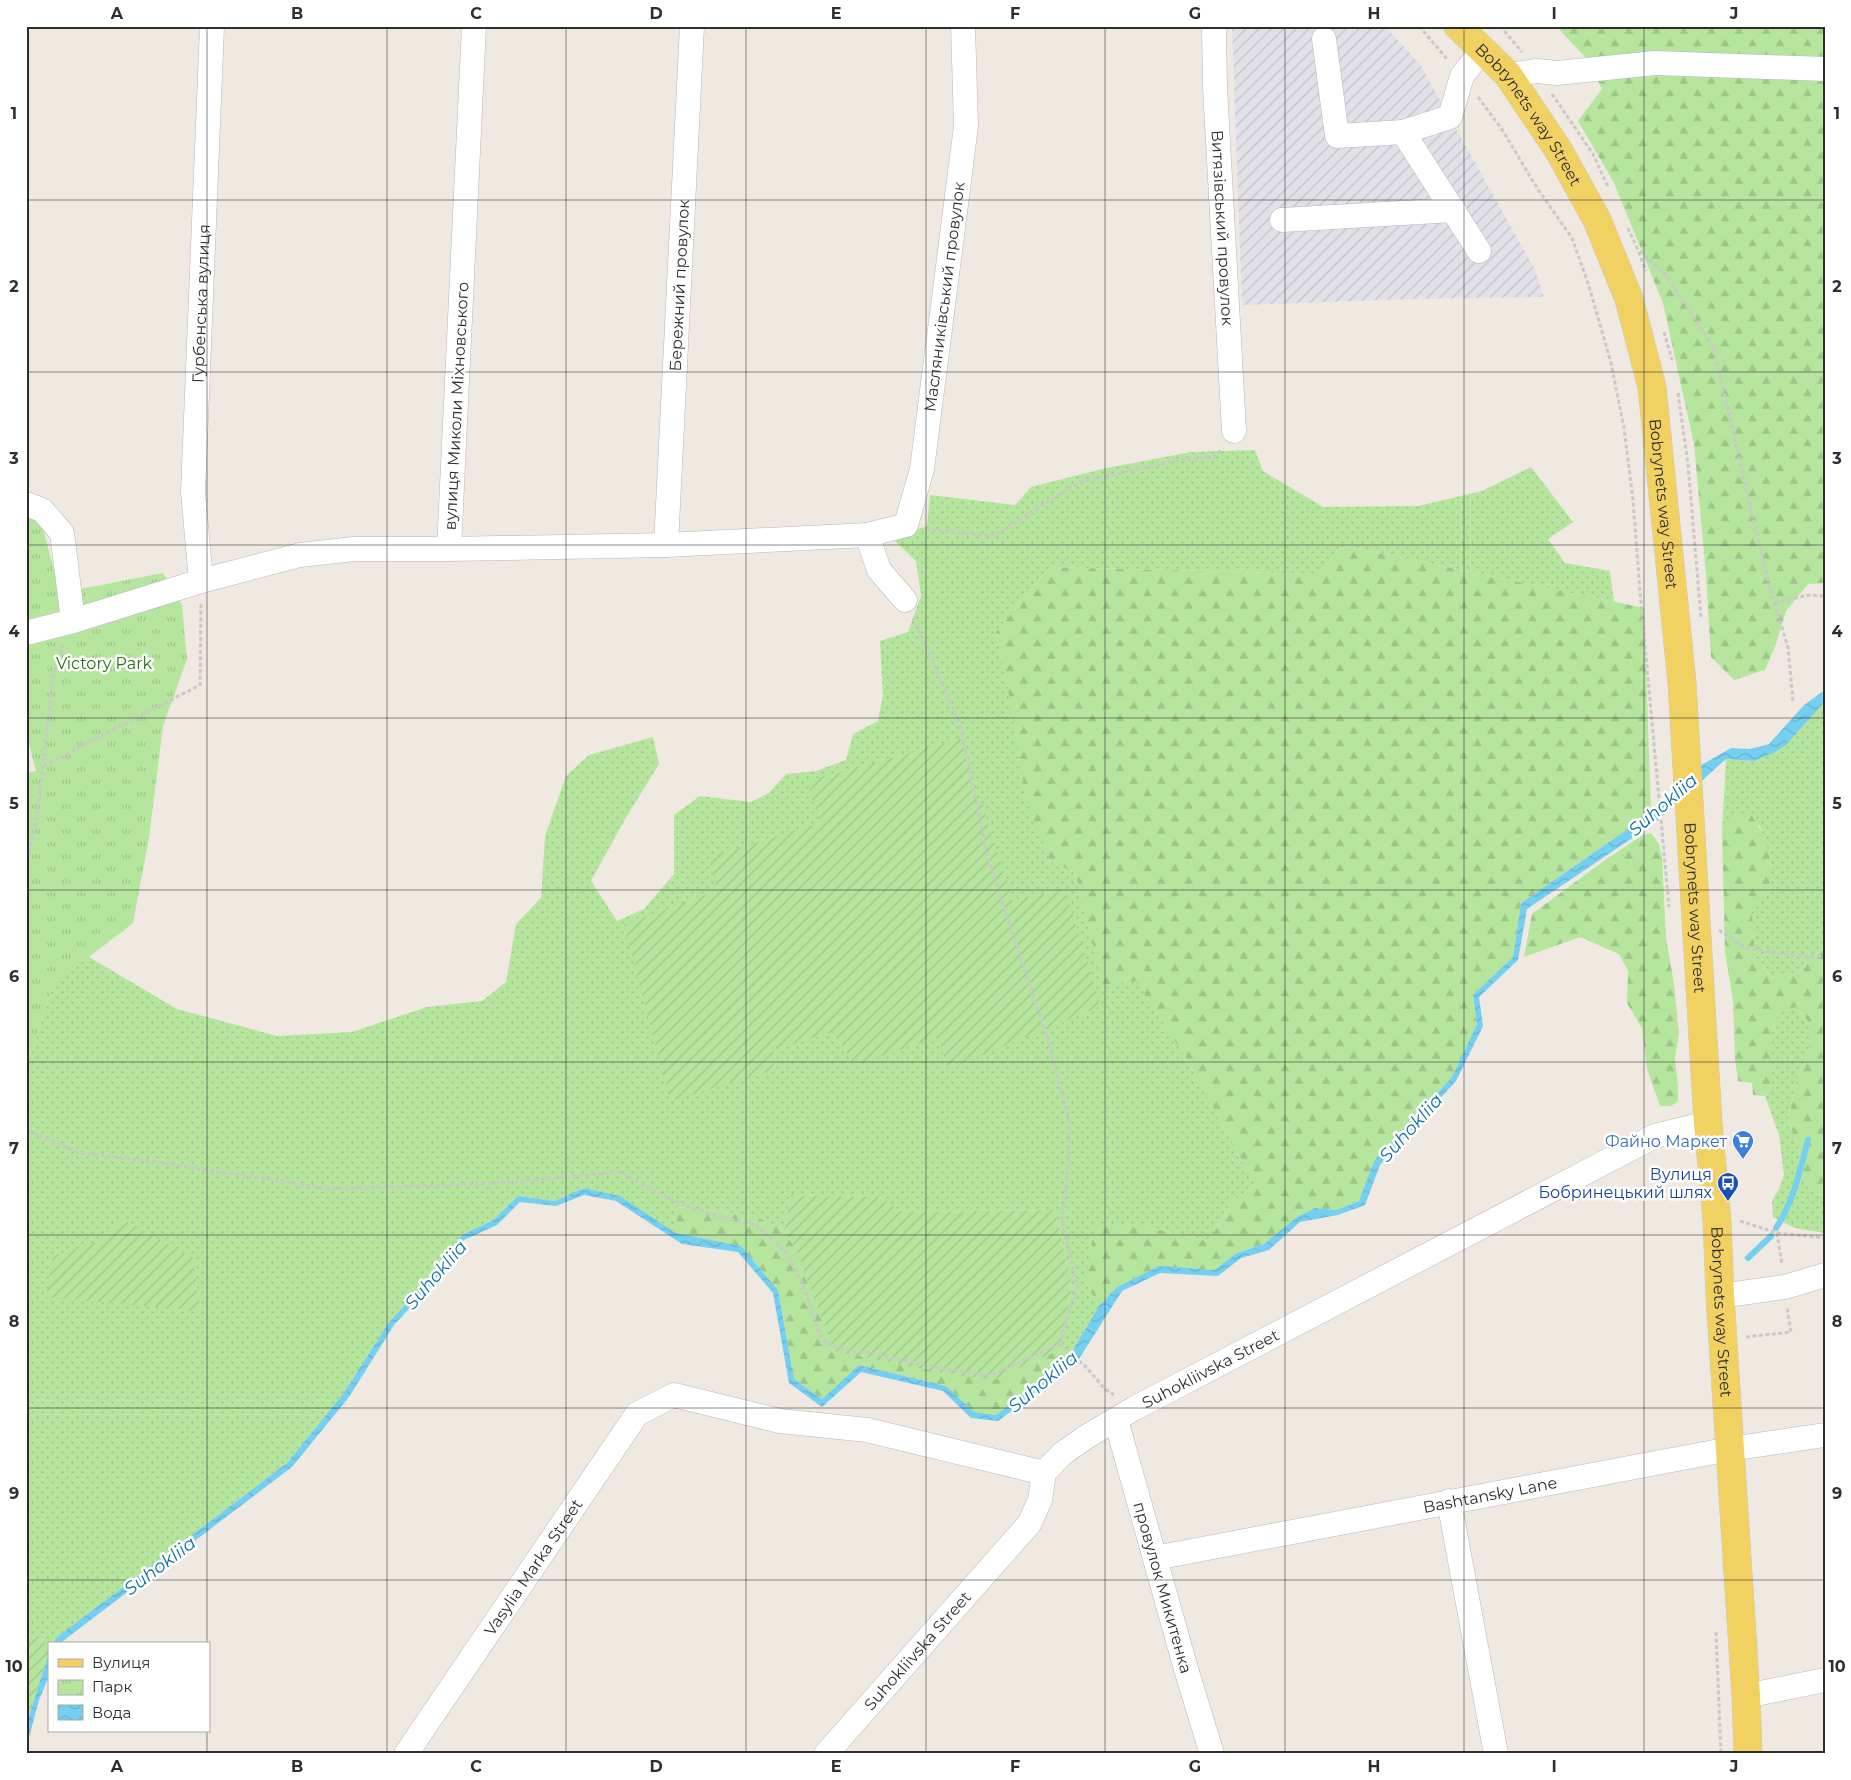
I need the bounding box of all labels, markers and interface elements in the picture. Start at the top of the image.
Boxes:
text: A [110,4,124,23]
text: B [291,4,303,23]
text: C [470,4,482,23]
text: D [649,4,663,23]
text: E [831,4,841,23]
text: F [1010,4,1020,23]
text: G [1189,4,1201,23]
text: H [1368,4,1380,23]
text: I [1551,4,1557,23]
text: J [1729,4,1738,23]
street label: Bobrynets way Street [1471,39,1585,190]
text: 1 [11,104,17,123]
text: 1 [1834,104,1840,123]
street label: Витязівський провулок [1207,129,1237,327]
street label: Масляниківський провулок [920,180,969,413]
street label: Бережний провулок [666,198,693,372]
street label: Гурбенська вулиця [188,224,214,383]
text: 2 [9,277,19,296]
text: 2 [1832,277,1842,296]
street label: вулиця Миколи Міхновського [441,281,472,531]
street label: Bobrynets way Street [1645,418,1681,591]
text: 3 [8,449,19,468]
text: 3 [1831,449,1842,468]
text: 4 [8,622,20,641]
text: 4 [1831,622,1843,641]
park label: Victory Park [56,654,153,673]
water label: Suhokliia [1624,769,1702,841]
text: 5 [9,794,19,813]
text: 5 [1832,794,1842,813]
street label: Bobrynets way Street [1680,822,1709,994]
text: 6 [9,967,19,986]
text: 6 [1832,967,1842,986]
water label: Suhokliia [1375,1089,1447,1167]
supermarket icon: Файно Маркет [1731,1129,1755,1160]
place label: Файно Маркет [1605,1132,1727,1151]
text: 7 [9,1139,19,1158]
text: 7 [1832,1139,1842,1158]
place label: Вулиця Бобринецький шлях [1538,1165,1713,1202]
bus stop icon: Вулиця Бобринецький шлях [1716,1171,1740,1202]
street label: Bobrynets way Street [1707,1226,1736,1398]
water label: Suhokliia [400,1236,472,1314]
text: 8 [9,1312,19,1331]
text: 8 [1832,1312,1842,1331]
street label: Suhokliivska Street [1139,1325,1283,1413]
water label: Suhokliia [1004,1347,1082,1417]
street label: Bashtansky Lane [1422,1473,1559,1517]
text: 9 [9,1484,19,1503]
text: 9 [1832,1484,1842,1503]
street label: Vasylia Marka Street [480,1495,587,1639]
street label: провулок Микитенка [1129,1500,1196,1676]
water label: Suhokliia [120,1532,200,1600]
street label: Suhokliivska Street [860,1587,975,1714]
legend [48,1642,210,1732]
text: Вулиця [92,1653,150,1672]
text: 10 [5,1657,23,1676]
text: 10 [1828,1657,1846,1676]
text: Парк [92,1677,132,1696]
text: Вода [92,1703,131,1722]
text: A [110,1757,124,1776]
text: B [291,1757,303,1776]
text: C [470,1757,482,1776]
text: D [649,1757,663,1776]
text: E [831,1757,841,1776]
text: F [1010,1757,1020,1776]
text: G [1189,1757,1201,1776]
text: H [1368,1757,1380,1776]
text: I [1551,1757,1557,1776]
text: J [1729,1757,1738,1776]

